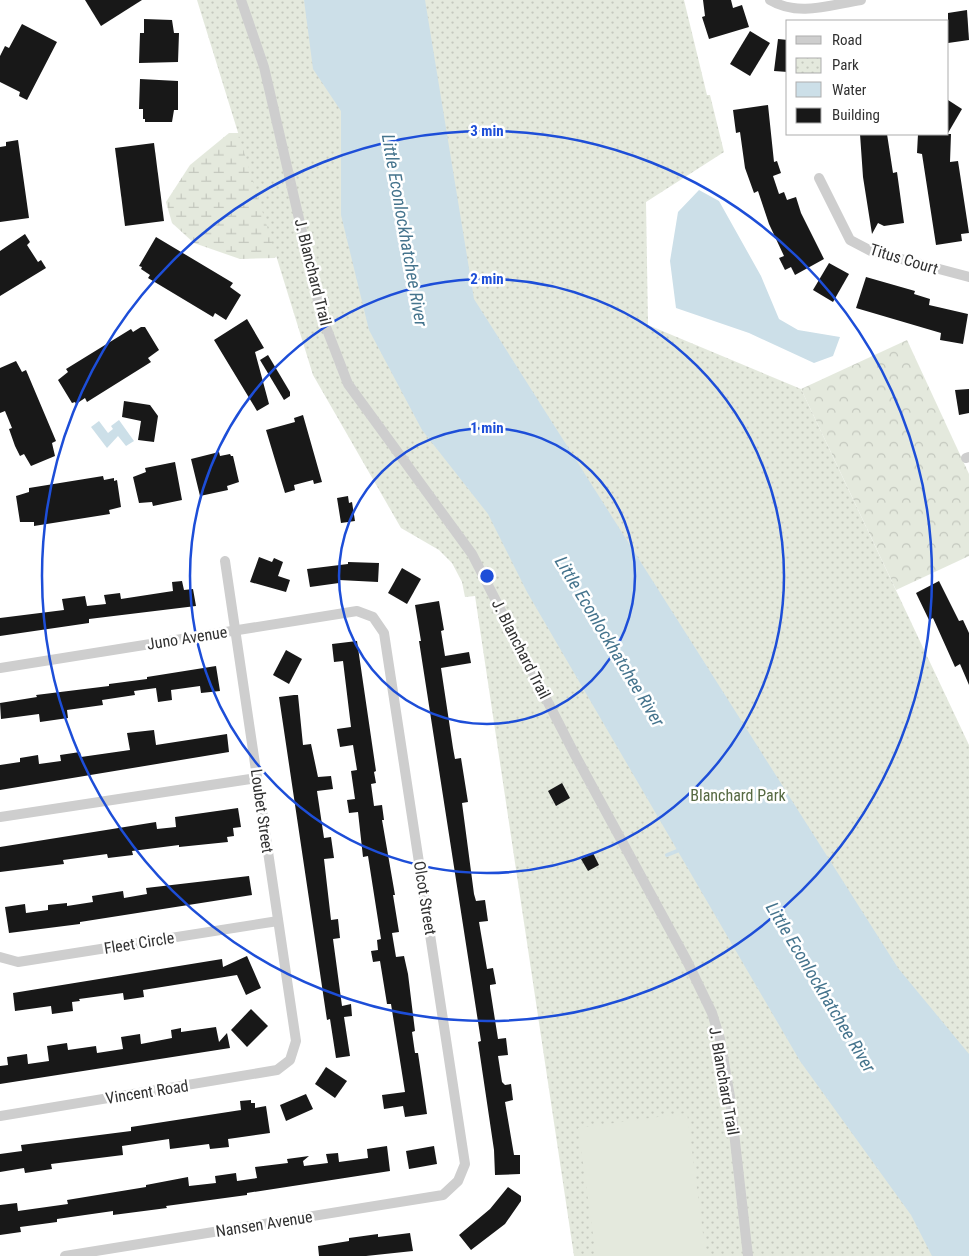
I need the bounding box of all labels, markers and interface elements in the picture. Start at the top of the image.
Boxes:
legend [786,20,949,135]
text: Road [832,31,862,49]
text: Park [832,56,859,74]
text: Water [832,81,867,99]
text: Building [832,106,880,124]
text: 3 min [470,122,504,140]
water label: Little Econlockhatchee River [378,132,432,328]
street label: J. Blanchard Trail [291,217,335,327]
street label: Titus Court [868,240,941,278]
text: 2 min [470,270,504,288]
text: 1 min [470,419,504,437]
water label: Little Econlockhatchee River [551,552,669,730]
centre of rings [478,567,496,585]
street label: J. Blanchard Trail [488,596,554,702]
street label: Juno Avenue [146,622,228,654]
street label: Loubet Street [247,768,277,855]
park label: Blanchard Park [690,786,787,805]
street label: Olcot Street [410,860,440,937]
water label: Little Econlockhatchee River [762,898,880,1076]
street label: Fleet Circle [103,928,175,958]
street label: J. Blanchard Trail [705,1025,743,1137]
street label: Vincent Road [104,1076,190,1108]
street label: Nansen Avenue [214,1207,314,1241]

